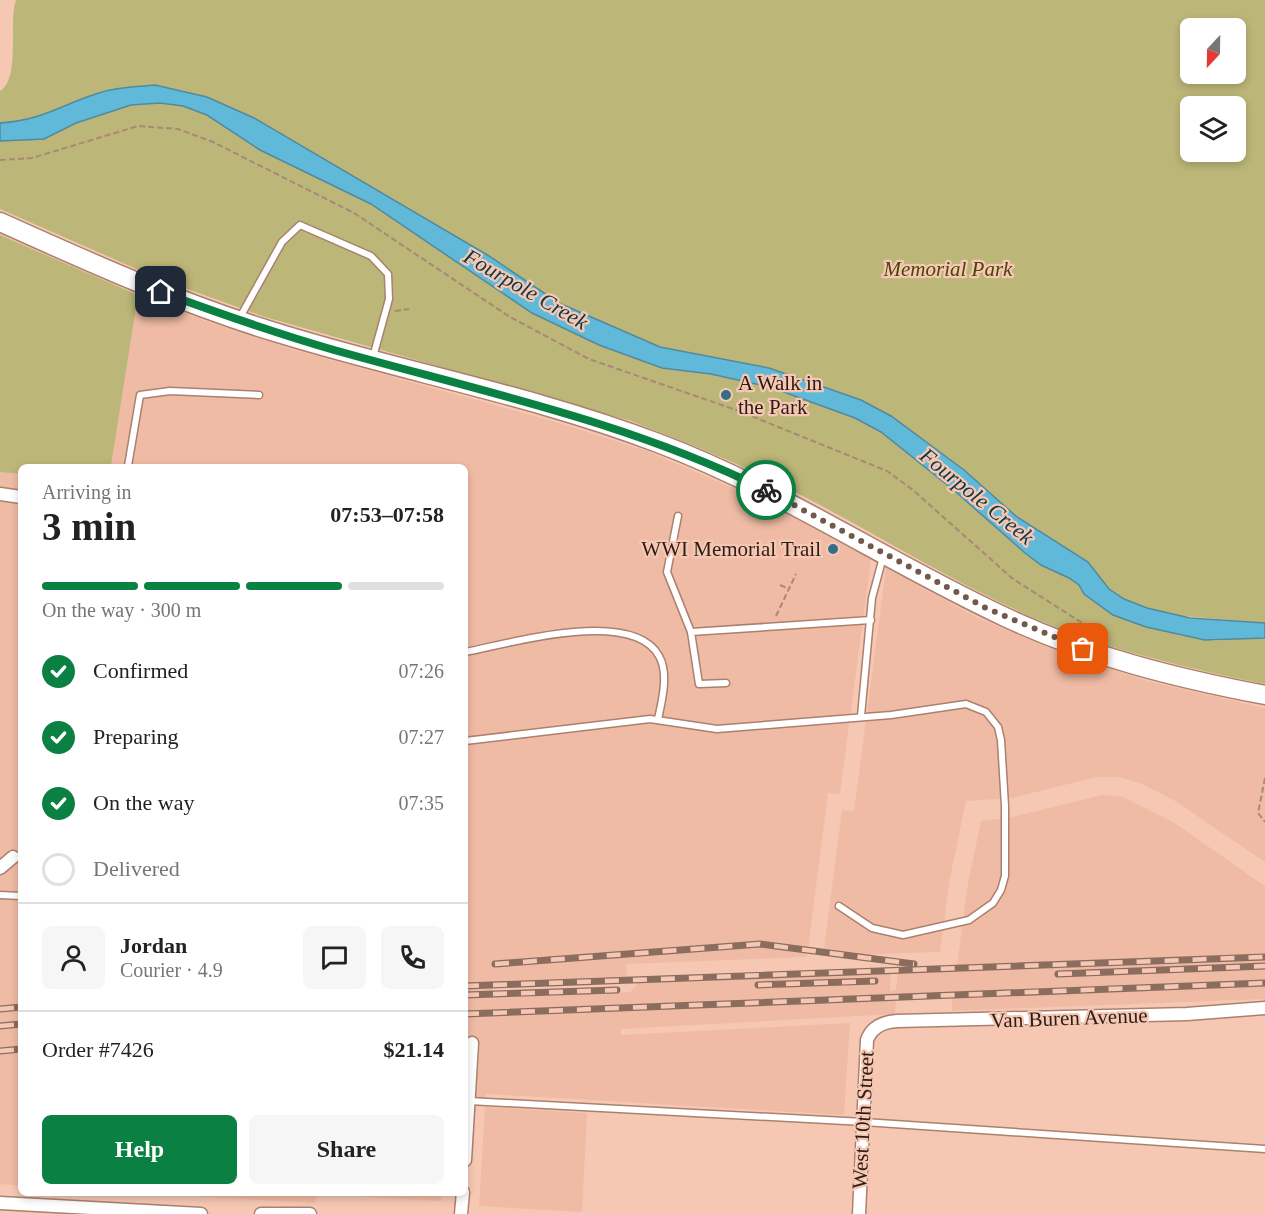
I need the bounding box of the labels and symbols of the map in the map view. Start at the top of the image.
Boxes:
north arrow [1180,18,1246,84]
water label: Fourpole Creek [459,243,594,335]
park label: Memorial Park [883,257,1013,281]
pin [135,266,186,317]
place label: A Walk in the Park [738,371,823,419]
marker: A Walk in the Park [719,388,733,402]
water label: Fourpole Creek [914,442,1040,550]
courier [736,460,796,520]
place label: WWI Memorial Trail [641,537,821,561]
marker: WWI Memorial Trail [826,542,840,556]
pin [1057,623,1108,674]
street label: Van Buren Avenue [990,1003,1148,1033]
street label: West 10th Street [847,1050,879,1190]

